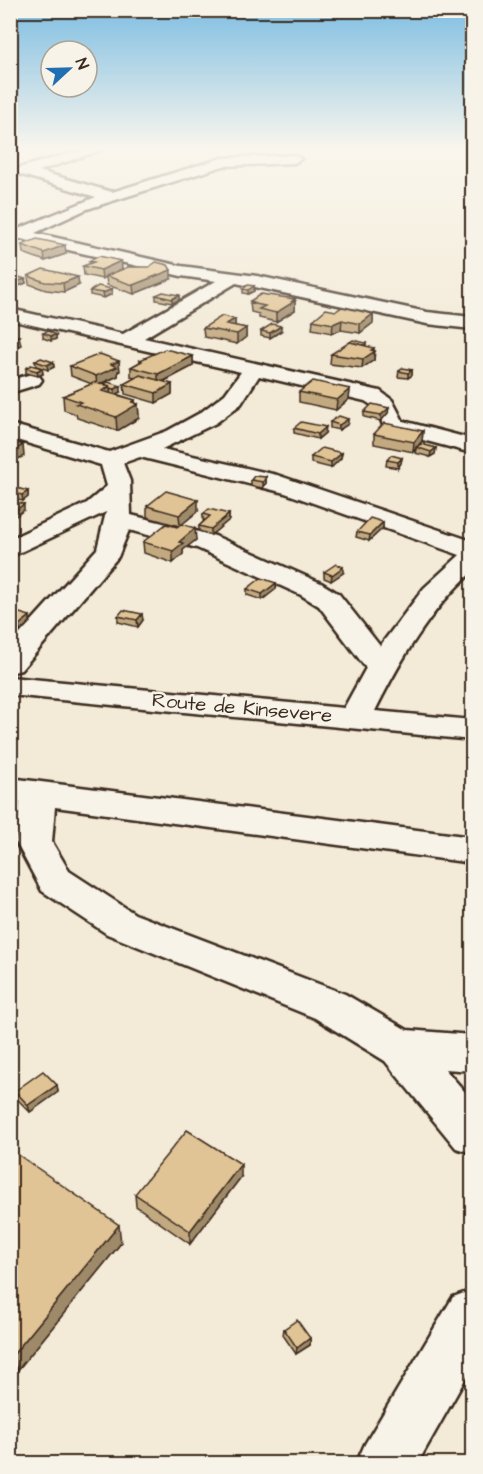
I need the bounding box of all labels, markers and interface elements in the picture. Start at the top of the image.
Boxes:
north arrow [39,39,99,99]
text: N [70,55,94,73]
street label: Route de Kinsevere [151,686,333,730]

